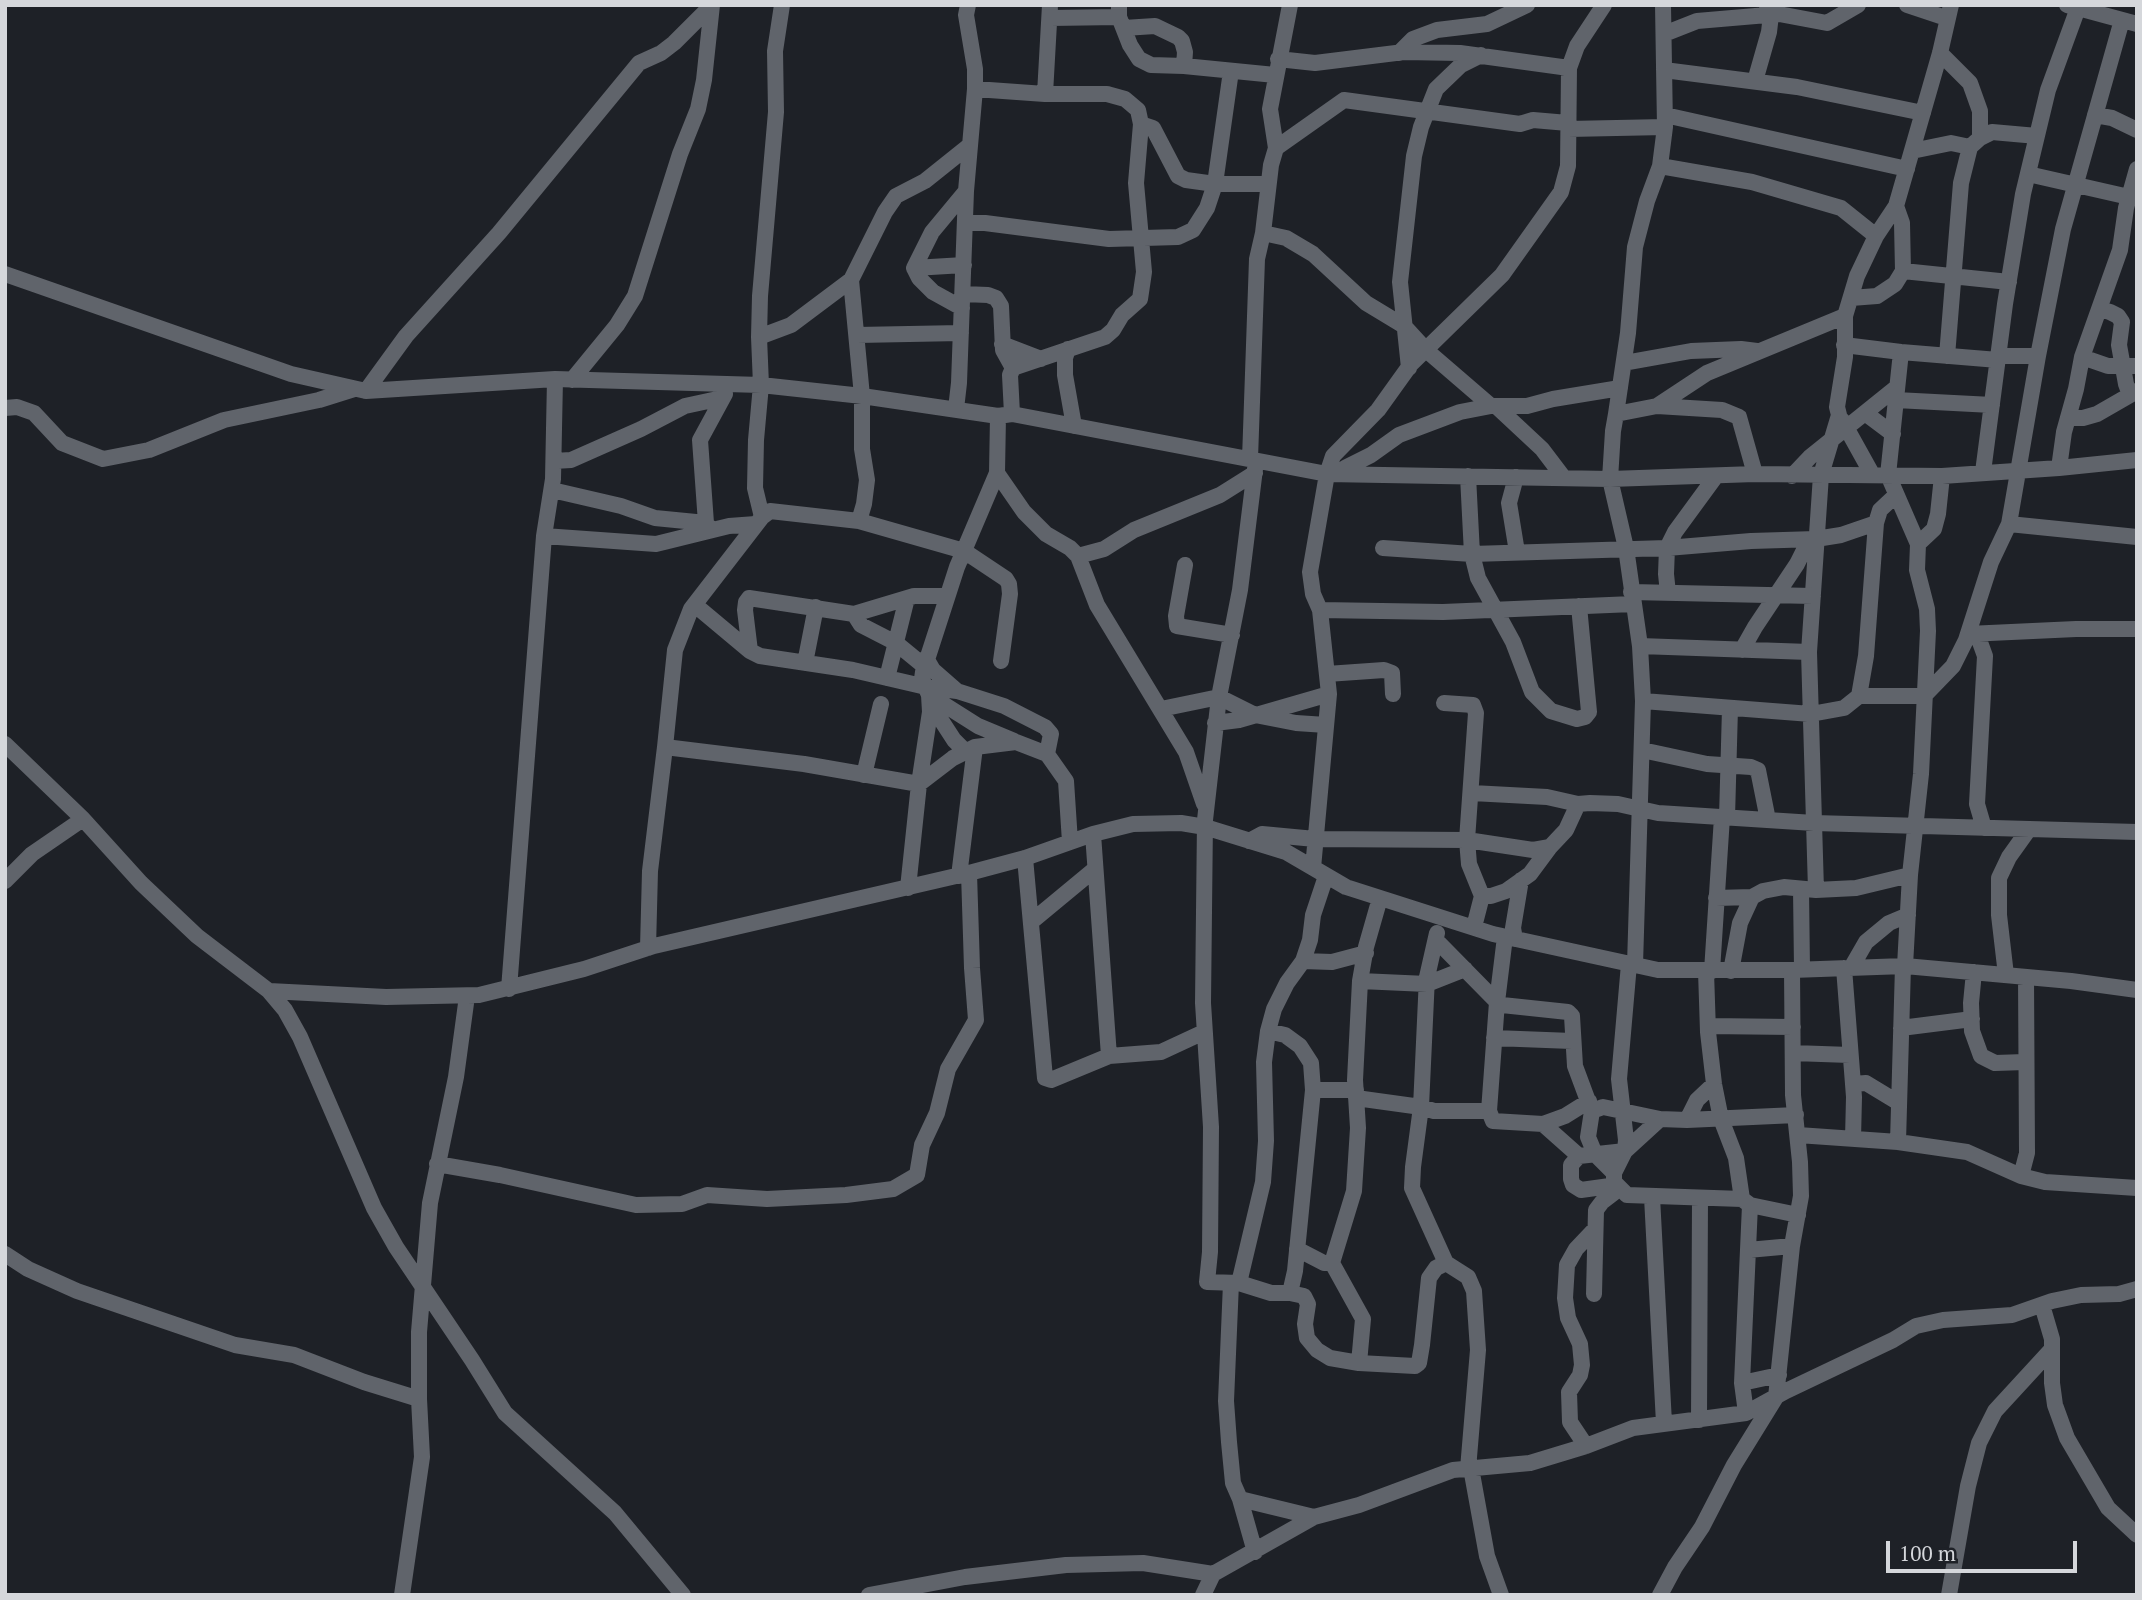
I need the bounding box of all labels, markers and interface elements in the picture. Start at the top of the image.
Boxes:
scale bar [1890,1526,2081,1570]
text: 100 m [1899,1539,1956,1567]

